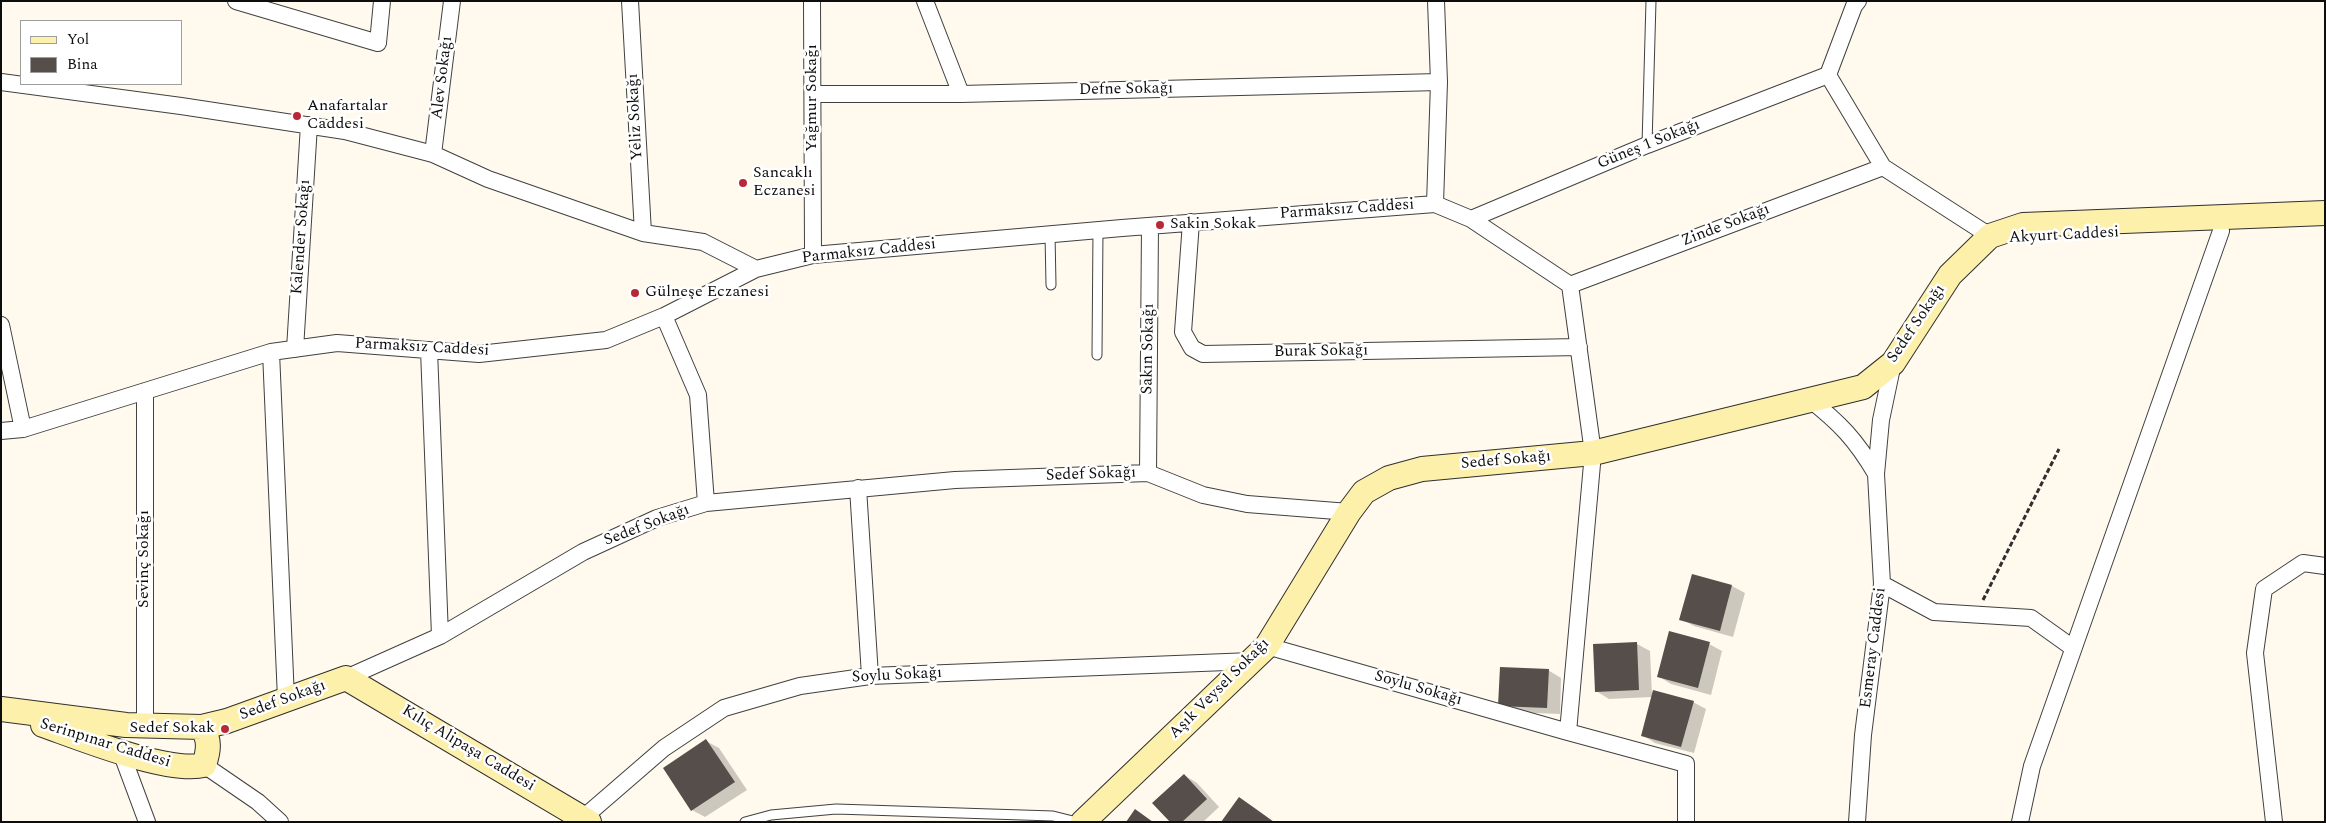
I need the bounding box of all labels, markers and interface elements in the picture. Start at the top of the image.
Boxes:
legend [20,20,182,85]
text: Yol [67,28,89,51]
street label: Alev Sokağı [428,35,458,121]
street label: Yağmur Sokağı [803,44,823,152]
text: Bina [67,53,98,76]
street label: Yeliz Sokağı [624,73,648,161]
street label: Defne Sokağı [1079,80,1173,100]
place label: Anafartalar Caddesi [307,97,388,135]
marker: Anafartalar Caddesi [291,110,303,122]
street label: Güneş 1 Sokağı [1595,116,1703,174]
place label: Sancaklı Eczanesi [753,164,816,202]
marker: Sancaklı Eczanesi [737,177,749,189]
street label: Kalender Sokağı [288,179,316,295]
street label: Parmaksız Caddesi [1279,196,1415,224]
street label: Zinde Sokağı [1679,200,1773,252]
place label: Sakin Sokak [1170,215,1256,235]
marker: Sakin Sokak [1154,219,1166,231]
street label: Akyurt Caddesi [2008,224,2120,248]
street label: Parmaksız Caddesi [801,235,937,269]
street label: Sedef Sokağı [1884,281,1950,367]
place label: Gülneşe Eczanesi [645,283,769,303]
marker: Gülneşe Eczanesi [629,287,641,299]
street label: Sakın Sokağı [1139,303,1159,395]
street label: Parmaksız Caddesi [354,335,490,361]
street label: Burak Sokağı [1274,342,1368,362]
street label: Sedef Sokağı [1460,447,1552,475]
street label: Sedef Sokağı [1046,464,1136,486]
street label: Sedef Sokağı [601,501,693,551]
street label: Sevinç Sokağı [135,510,155,608]
street label: Esmeray Caddesi [1857,586,1891,710]
street label: Aşık Veysel Sokağı [1166,635,1274,743]
street label: Soylu Sokağı [851,664,943,688]
street label: Soylu Sokağı [1372,667,1464,711]
street label: Sedef Sokağı [237,677,329,725]
street label: Kılıç Alipaşa Caddesi [398,702,538,796]
street label: Serinpınar Caddesi [37,715,173,773]
place label: Sedef Sokak [129,719,215,739]
marker: Sedef Sokak [219,723,231,735]

